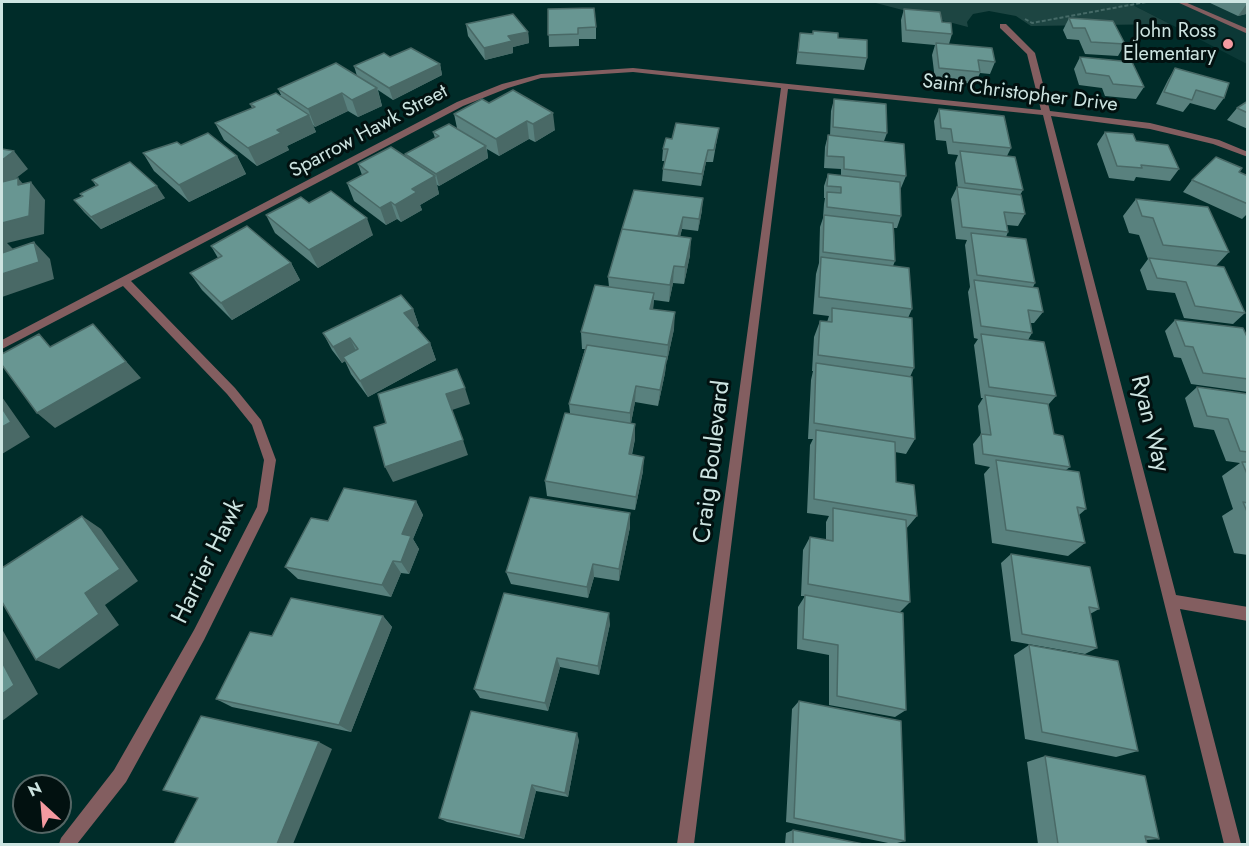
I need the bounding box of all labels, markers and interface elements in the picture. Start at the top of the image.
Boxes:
place label: John Ross Elementary [1123,20,1216,67]
marker: John Ross Elementary [1221,37,1235,51]
street label: Saint Christopher Drive [921,70,1119,118]
street label: Sparrow Hawk Street [286,80,452,184]
street label: Ryan Way [1123,373,1175,475]
street label: Craig Boulevard [689,379,737,545]
street label: Harrier Hawk [167,495,251,629]
north arrow [12,774,72,834]
text: N [24,776,46,802]

